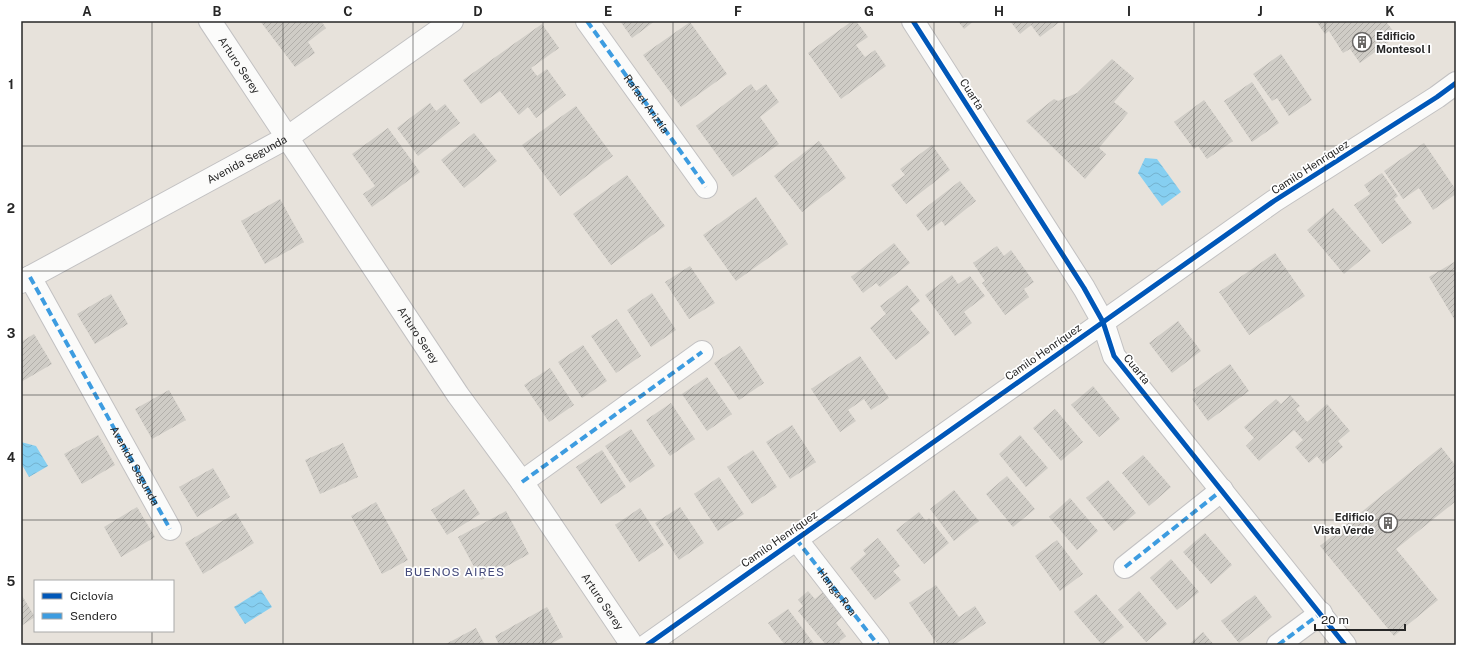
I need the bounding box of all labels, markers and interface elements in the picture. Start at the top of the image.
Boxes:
text: A [82,4,92,19]
text: B [213,4,222,19]
text: C [343,4,353,19]
text: D [473,4,483,19]
text: E [604,4,612,19]
text: F [734,4,742,19]
text: G [864,4,874,19]
text: H [994,4,1004,19]
text: I [1127,4,1131,19]
text: J [1257,4,1263,19]
text: K [1385,4,1395,19]
place label: Edificio Montesol I [1376,30,1431,55]
building icon: Edificio Montesol I [1351,31,1373,53]
street label: Arturo Serey [216,35,262,96]
street label: Rafael Ariztía [621,72,671,136]
street label: Cuarta [958,76,986,112]
text: 1 [8,77,14,92]
street label: Avenida Segunda [205,133,289,186]
street label: Camilo Henríquez [1269,137,1351,197]
text: 2 [7,201,15,216]
street label: Arturo Serey [395,305,442,366]
street label: Camilo Henríquez [1003,321,1083,383]
text: 3 [7,326,16,341]
street label: Cuarta [1121,352,1153,386]
street label: Avenida Segunda [108,424,162,508]
text: 4 [7,450,16,465]
street label: Camilo Henríquez [739,508,819,570]
place label: Edificio Vista Verde [1313,511,1374,536]
building icon: Edificio Vista Verde [1377,512,1399,534]
district label: BUENOS AIRES [405,565,505,579]
street label: Hanga Roa [815,566,859,618]
street label: Arturo Serey [579,571,626,632]
text: 5 [7,574,16,589]
legend [34,580,174,632]
text: Ciclovía [70,589,113,603]
scale bar [1315,606,1405,632]
text: Sendero [70,609,117,623]
text: 20 m [1321,613,1349,627]

